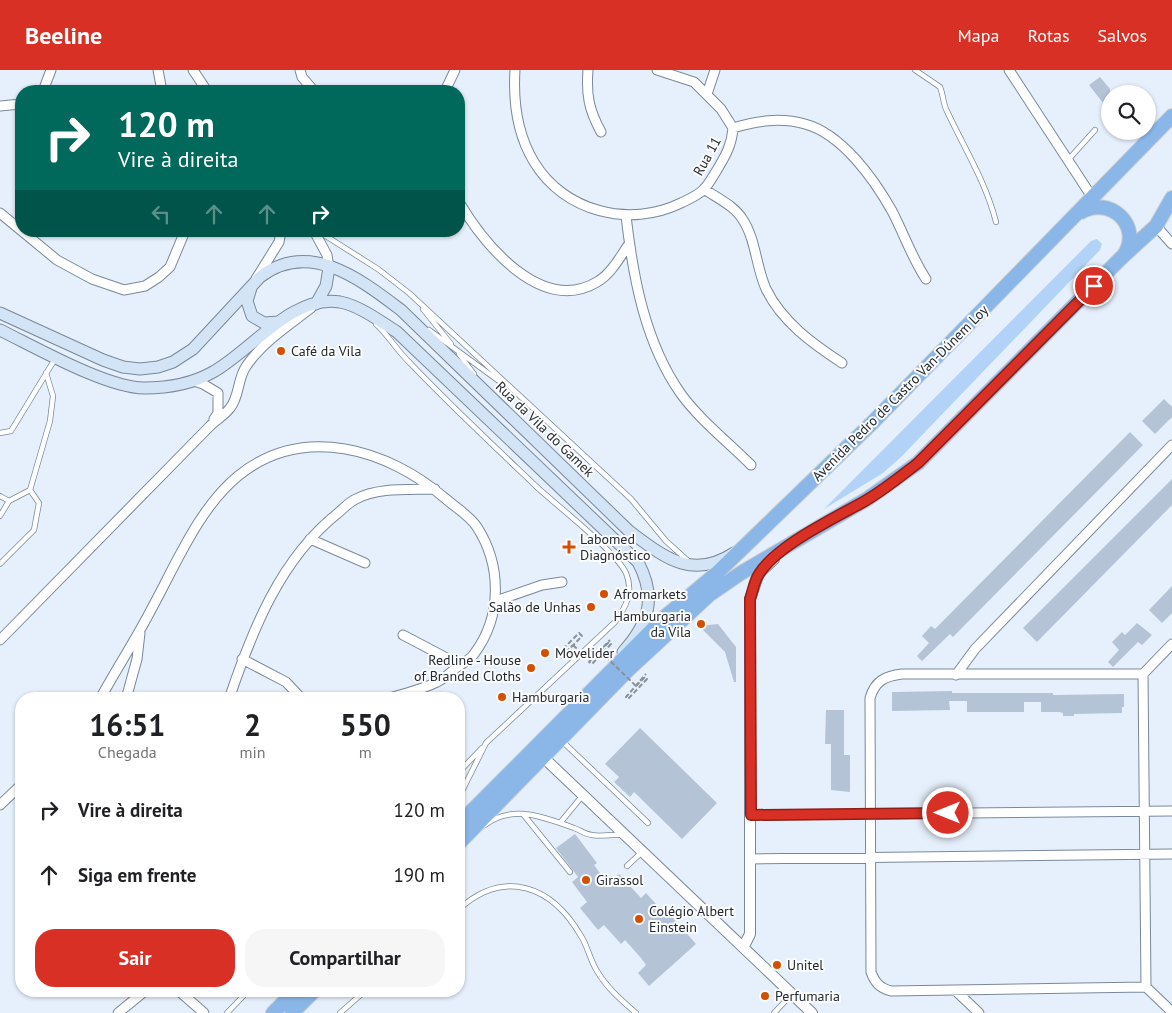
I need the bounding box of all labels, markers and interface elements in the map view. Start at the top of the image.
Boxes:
text: Beeline [25,20,102,51]
text: Mapa [958,24,999,47]
text: Rotas [1027,24,1070,47]
text: Salvos [1098,24,1147,47]
map controls [1101,85,1156,140]
button: search [1101,85,1156,140]
text: 120 m [118,101,215,147]
icon: right [35,105,100,170]
street label: Rua 11 [689,133,725,179]
text: Vire à direita [118,145,238,173]
icon: left [147,200,175,228]
icon: ahead [200,200,228,228]
icon: ahead [253,200,281,228]
icon: right [306,200,334,228]
pin [1073,265,1115,307]
icon: arrive [1080,272,1108,300]
street label: Avenida Pedro de Castro Van-Dúnem Loy [808,301,992,485]
place label: Café da Vila [291,342,361,360]
marker: Café da Vila [275,345,287,357]
street label: Rua da Vila do Gamek [492,377,598,481]
place label: Labomed Diagnóstico [580,530,650,564]
marker: Labomed Diagnóstico [562,540,576,554]
place label: Afromarkets [614,585,686,603]
marker: Afromarkets [598,588,610,600]
place label: Salão de Unhas [489,598,581,616]
marker: Salão de Unhas [585,601,597,613]
place label: Hamburgaria da Vila [613,607,691,641]
marker: Hamburgaria da Vila [695,618,707,630]
place label: Movelider [555,644,615,662]
marker: Movelider [539,647,551,659]
place label: Redline - House of Branded Cloths [414,651,521,685]
marker: Redline - House of Branded Cloths [525,662,537,674]
place label: Hamburgaria [512,688,590,706]
marker: Hamburgaria [496,691,508,703]
text: 16:51 [89,705,165,744]
text: 2 [244,705,261,744]
text: 550 [340,705,391,744]
text: Chegada [98,742,157,762]
text: min [240,742,266,762]
text: m [359,742,372,762]
position arrow [921,786,973,838]
icon: right [35,796,63,824]
text: Vire à direita [78,798,183,822]
text: 120 m [393,798,445,822]
icon: ahead [35,861,63,889]
text: Siga em frente [78,863,196,887]
text: 190 m [393,863,445,887]
place label: Girassol [596,871,643,889]
marker: Girassol [580,874,592,886]
place label: Colégio Albert Einstein [649,902,734,936]
marker: Colégio Albert Einstein [633,913,645,925]
button: Sair [35,929,235,987]
button: Compartilhar [245,929,445,987]
place label: Unitel [787,956,823,974]
marker: Unitel [771,959,783,971]
place label: Perfumaria [775,987,840,1005]
marker: Perfumaria [759,990,771,1002]

